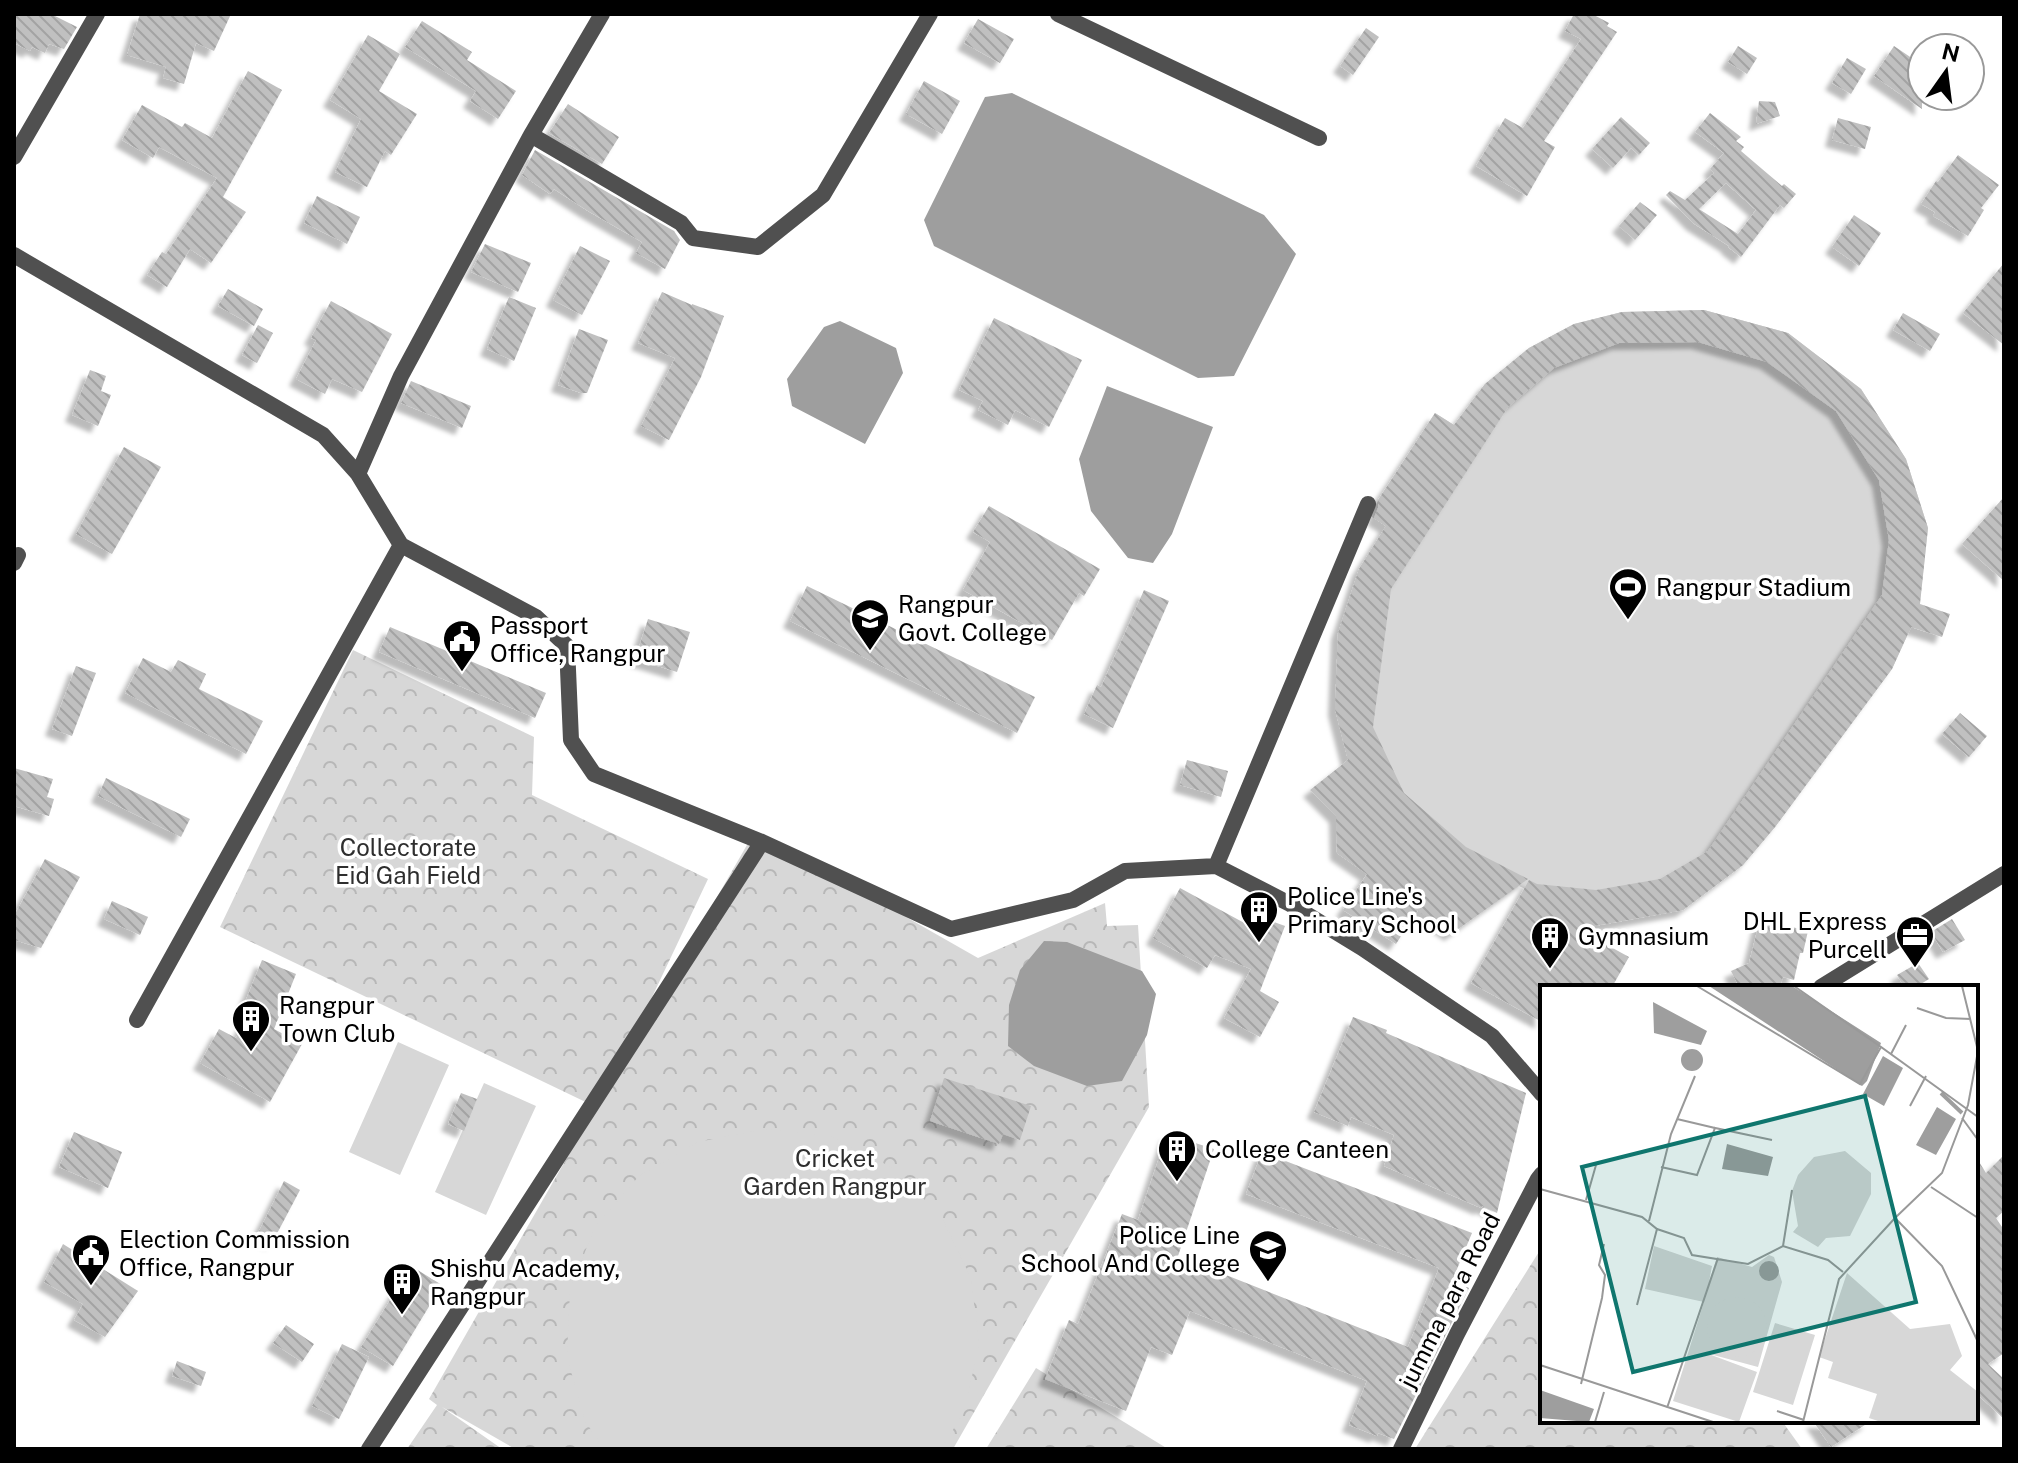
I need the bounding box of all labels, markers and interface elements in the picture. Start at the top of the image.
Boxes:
north arrow [1906,32,1986,112]
text: N [1939,38,1962,67]
sports icon: Rangpur Stadium [1607,566,1649,621]
place label: Rangpur Stadium [1656,573,1851,601]
place label: Rangpur Govt. College [898,590,1047,646]
school or university icon: Rangpur Govt. College [849,597,891,652]
place label: Passport Office, Rangpur [490,611,666,667]
public building icon: Passport Office, Rangpur [441,618,483,673]
park label: Collectorate Eid Gah Field [335,833,481,889]
place label: Police Line's Primary School [1287,882,1457,938]
building icon: Police Line's Primary School [1238,889,1280,944]
place label: DHL Express Purcell [1743,907,1887,963]
office icon: DHL Express Purcell [1894,914,1936,969]
building icon: Gymnasium [1529,915,1571,970]
place label: Gymnasium [1578,922,1709,950]
inset map [1540,985,1978,1423]
place label: Rangpur Town Club [279,991,395,1047]
building icon: Rangpur Town Club [230,998,272,1053]
building icon: College Canteen [1156,1128,1198,1183]
place label: College Canteen [1205,1135,1389,1163]
park label: Cricket Garden Rangpur [743,1144,927,1200]
street label: jumma para Road [1392,1208,1505,1393]
place label: Police Line School And College [1021,1221,1240,1277]
place label: Election Commission Office, Rangpur [119,1225,350,1281]
school or university icon: Police Line School And College [1247,1228,1289,1283]
public building icon: Election Commission Office, Rangpur [70,1232,112,1287]
place label: Shishu Academy, Rangpur [430,1254,620,1310]
building icon: Shishu Academy, Rangpur [381,1261,423,1316]

